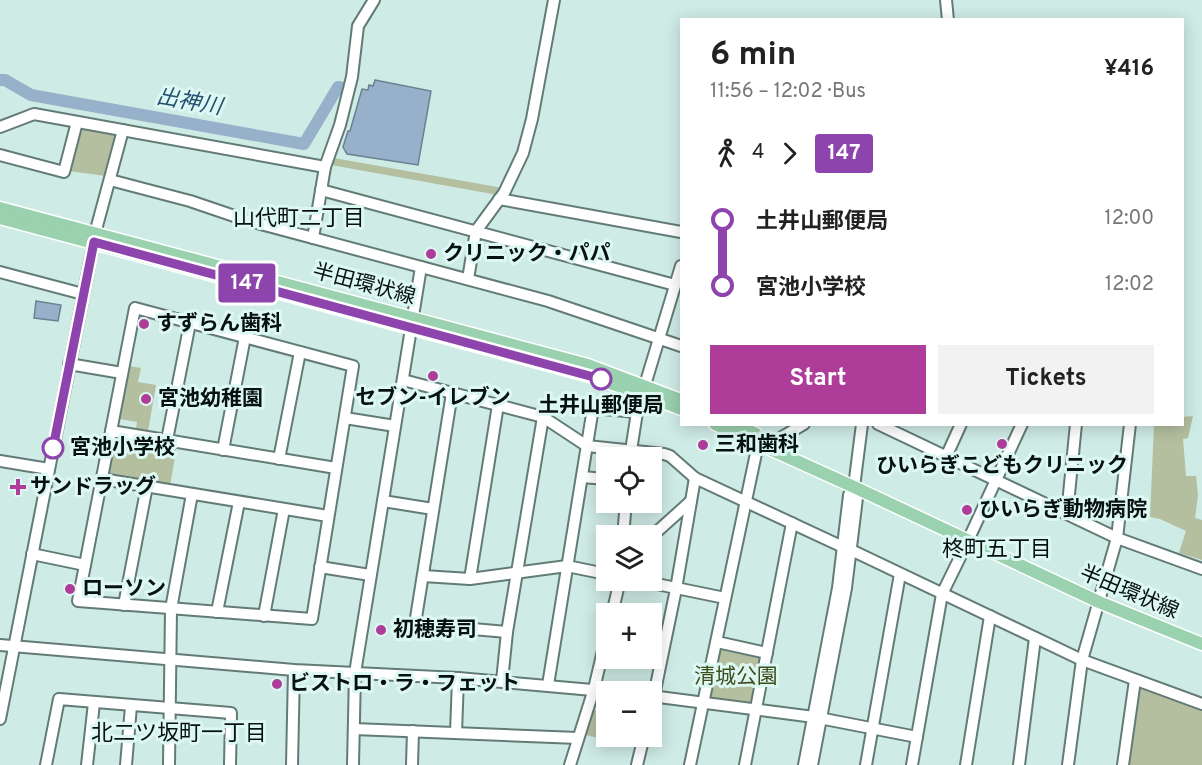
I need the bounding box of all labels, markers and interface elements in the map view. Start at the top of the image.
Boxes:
text: 6 min [710,35,796,77]
text: ¥416 [1104,56,1154,83]
text: 11:56 – 12:02 · Bus [710,79,866,105]
water label: 出神川 [154,84,226,122]
icon: walk [710,137,743,170]
icon: forward [773,137,806,170]
text: 4 [752,140,764,166]
text: 147 [827,140,861,167]
district label: 山代町二丁目 [233,206,365,233]
text: 12:00 [1104,206,1154,232]
text: 土井山郵便局 [756,209,888,236]
place label: クリニック・パパ [443,241,611,268]
marker: クリニック・パパ [424,247,438,261]
street label: 半田環状線 [310,258,418,312]
line badge: 147 [212,264,282,302]
text: 147 [230,270,264,297]
text: 12:02 [1105,272,1154,298]
text: 宮池小学校 [756,275,866,302]
place label: すずらん歯科 [156,311,282,338]
marker: すずらん歯科 [137,317,151,331]
button: Start [710,345,926,414]
button: Tickets [938,345,1154,414]
marker: 土井山郵便局 [590,368,612,390]
marker: セブン-イレブン [426,369,440,383]
place label: セブン-イレブン [355,385,511,412]
place label: 宮池幼稚園 [158,386,263,413]
marker: 宮池幼稚園 [139,392,153,406]
place label: 土井山郵便局 [538,393,664,420]
place label: 三和歯科 [715,432,799,459]
place label: 宮池小学校 [70,435,175,462]
marker: 宮池小学校 [42,437,64,459]
marker: ひいらぎこどもクリニック [995,437,1009,451]
marker: 三和歯科 [696,438,710,452]
map controls [596,447,662,747]
button: locate [596,447,662,513]
place label: ひいらぎこどもクリニック [876,453,1128,480]
place label: サンドラッグ [30,474,156,501]
marker: サンドラッグ [11,480,25,494]
place label: ひいらぎ動物病院 [979,497,1147,524]
marker: ひいらぎ動物病院 [960,503,974,517]
button: layers [596,525,662,591]
district label: 柊町五丁目 [942,537,1052,564]
street label: 半田環状線 [1075,560,1183,626]
place label: ローソン [82,576,166,603]
marker: ローソン [63,582,77,596]
button: + [596,603,662,669]
place label: 初穂寿司 [393,617,477,644]
marker: 初穂寿司 [374,623,388,637]
park label: 清城公園 [694,664,778,691]
place label: ビストロ・ラ・フェット [289,671,520,698]
marker: ビストロ・ラ・フェット [270,677,284,691]
button: − [596,681,662,747]
district label: 北二ツ坂町一丁目 [91,721,267,748]

